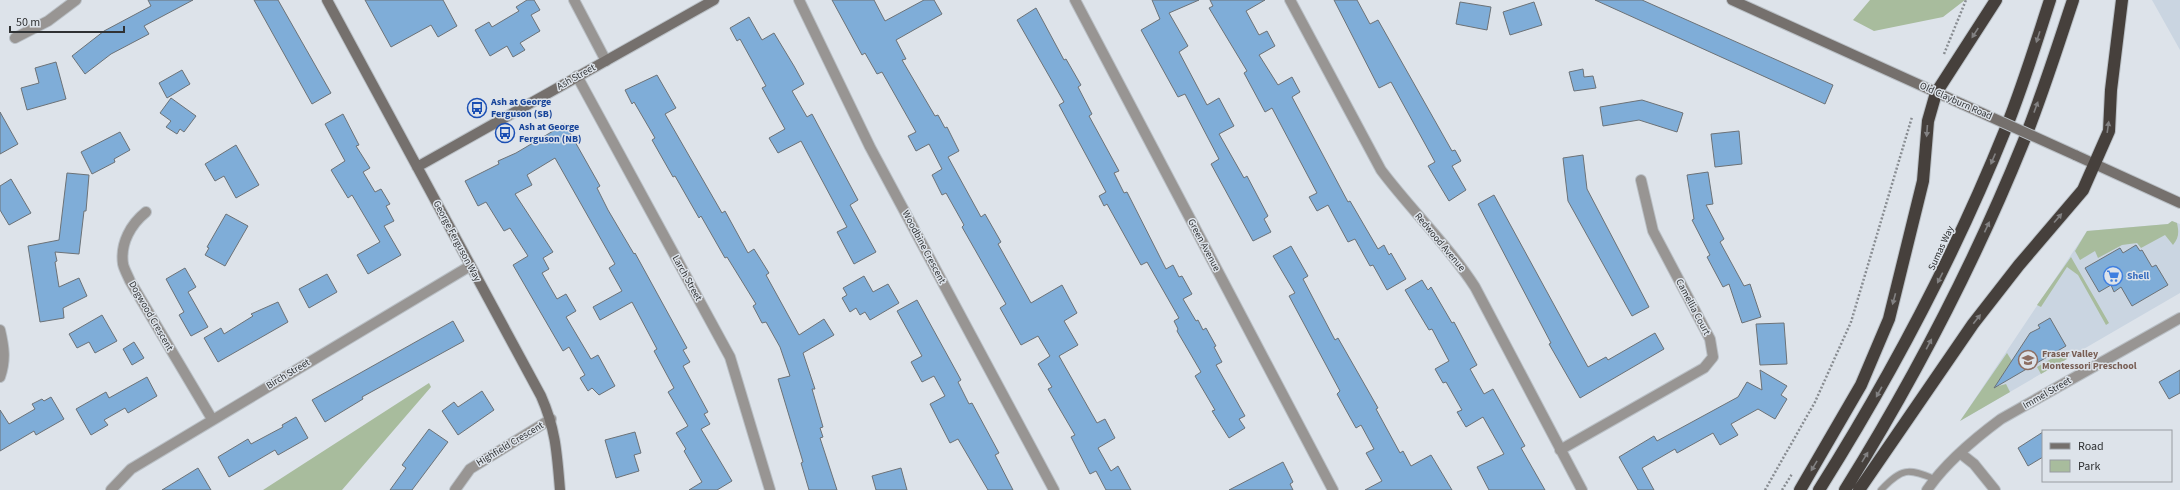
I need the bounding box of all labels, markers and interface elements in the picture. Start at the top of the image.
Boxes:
scale bar [10,8,124,34]
text: 50 m [16,14,40,31]
one-way arrow [1971,28,1979,38]
one-way arrow [2035,31,2041,43]
street label: Ash Street [554,60,598,93]
street label: Old Clayburn Road [1917,79,1995,123]
place label: Ash at George Ferguson (SB) [490,95,552,121]
bus stop icon: Ash at George Ferguson (SB) [466,97,488,119]
one-way arrow [2034,101,2040,113]
place label: Ash at George Ferguson (NB) [518,120,581,146]
one-way arrow [2105,121,2112,133]
bus stop icon: Ash at George Ferguson (NB) [494,122,516,144]
one-way arrow [1924,125,1931,137]
one-way arrow [1990,153,1997,165]
street label: George Ferguson Way [430,198,484,284]
street label: Woodbine Crescent [899,208,949,287]
street label: Redwood Avenue [1411,210,1469,274]
one-way arrow [2053,213,2063,223]
street label: Green Avenue [1184,216,1224,274]
one-way arrow [1984,222,1990,233]
street label: Sumas Way [1925,223,1958,273]
street label: Larch Street [669,253,706,304]
supermarket icon: Shell [2102,265,2124,287]
place label: Shell [2127,269,2149,283]
one-way arrow [1937,272,1943,283]
street label: Camellia Court [1672,276,1714,338]
street label: Dogwood Crescent [125,279,177,354]
one-way arrow [1891,293,1897,305]
one-way arrow [1972,314,1981,325]
one-way arrow [1926,338,1932,349]
place label: Fraser Valley Montessori Preschool [2042,347,2137,373]
school or university icon: Fraser Valley Montessori Preschool [2017,349,2039,371]
street label: Birch Street [263,355,313,393]
street label: Immel Street [2020,373,2074,413]
one-way arrow [1875,386,1882,398]
street label: Highfield Crescent [474,418,547,470]
legend [2042,430,2172,482]
text: Road [2078,438,2104,455]
one-way arrow [1862,451,1869,463]
text: Park [2078,458,2100,475]
one-way arrow [1811,460,1818,472]

